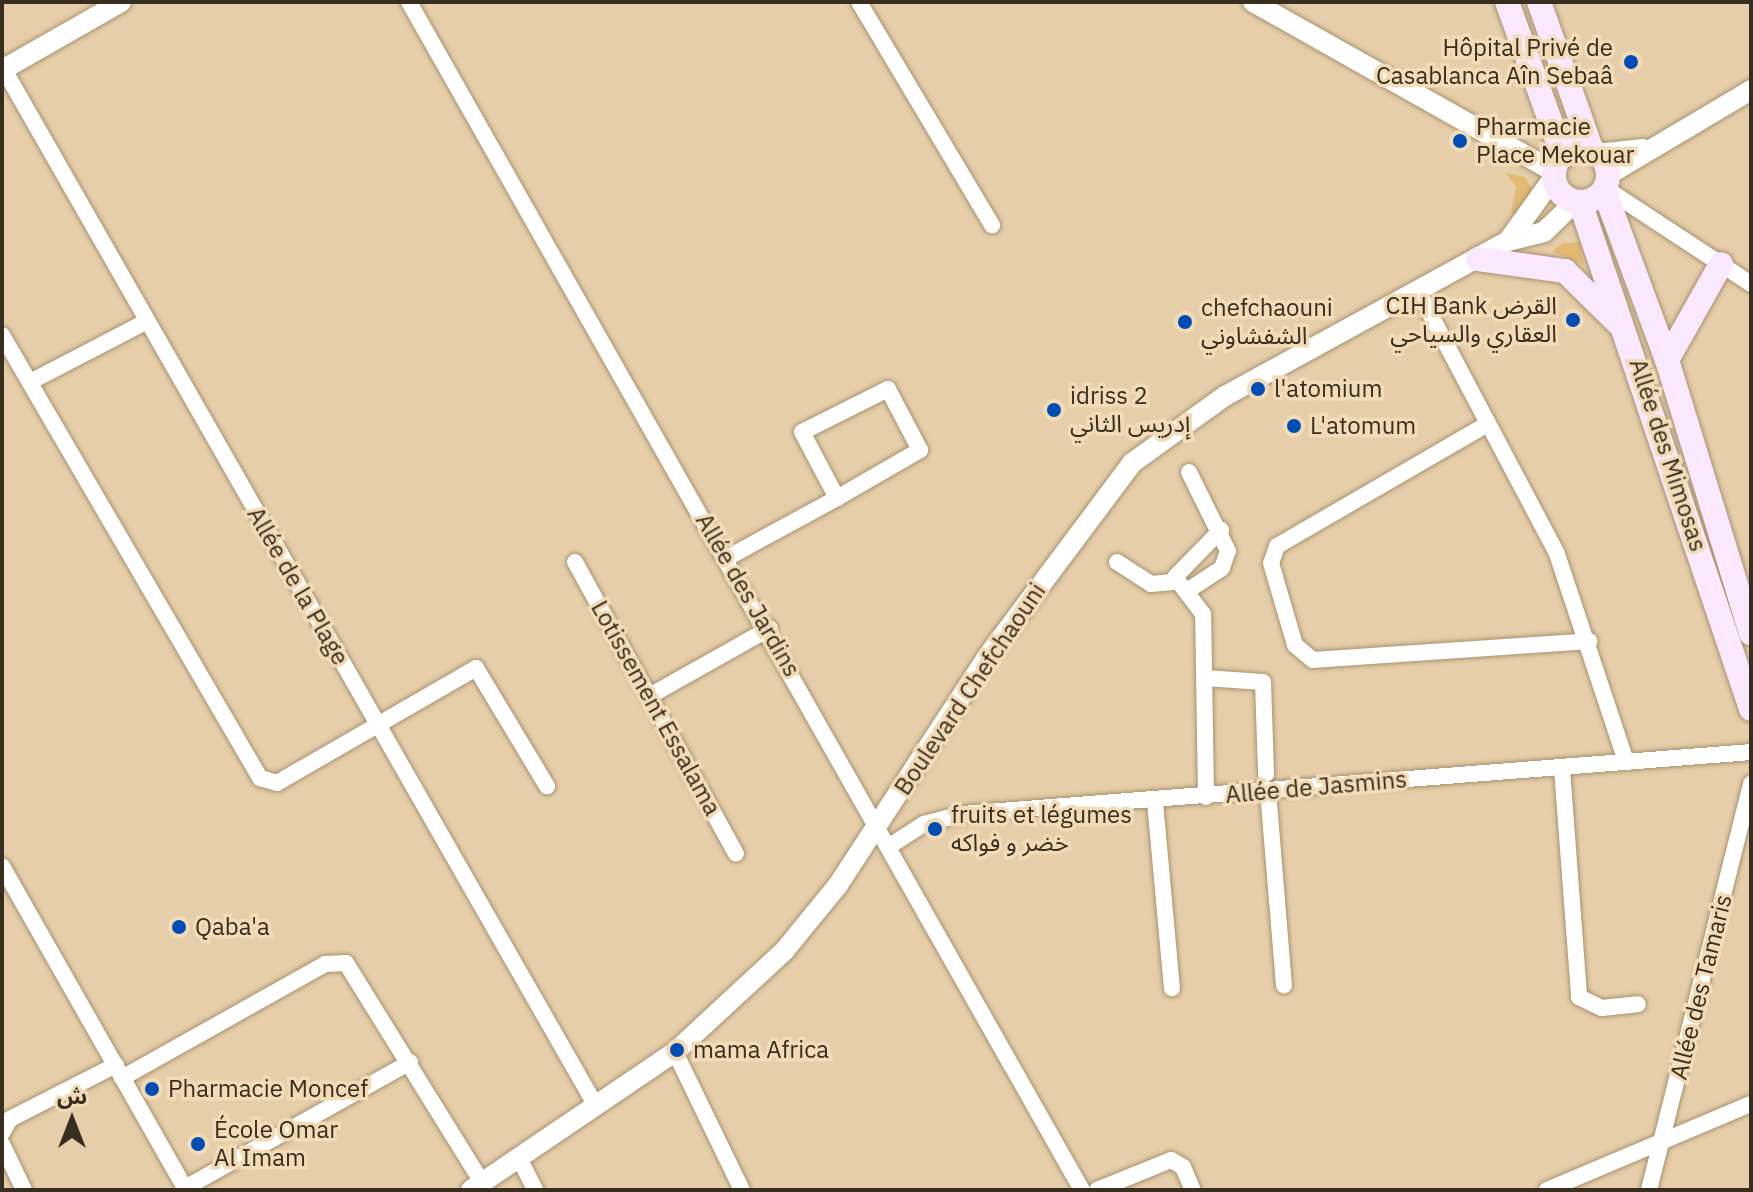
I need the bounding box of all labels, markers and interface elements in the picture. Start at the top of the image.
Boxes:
place label: Hôpital Privé de Casablanca Aîn Sebaâ [1376,34,1613,90]
marker: Hôpital Privé de Casablanca Aîn Sebaâ [1620,51,1642,73]
place label: Pharmacie Place Mekouar [1476,113,1634,169]
marker: Pharmacie Place Mekouar [1451,132,1469,150]
place label: CIH Bank القرض العقاري والسياحي [1385,292,1557,348]
place label: chefchaouni الشفشاوني [1201,294,1333,350]
marker: CIH Bank القرض العقاري والسياحي [1564,311,1582,329]
marker: chefchaouni الشفشاوني [1176,313,1194,331]
street label: Allée des Mimosas [1623,355,1713,555]
place label: l'atomium [1274,375,1382,403]
marker: l'atomium [1249,380,1267,398]
place label: idriss 2 إدريس الثاني [1070,382,1190,438]
marker: idriss 2 إدريس الثاني [1045,401,1063,419]
place label: L'atomum [1310,412,1416,440]
marker: L'atomum [1285,417,1303,435]
street label: Allée de la Plage [241,502,355,670]
street label: Allée des Jardins [690,508,806,682]
street label: Boulevard Chefchaouni [888,578,1052,800]
street label: Lotissement Essalama [585,596,727,820]
street label: Allée de Jasmins [1224,765,1408,809]
place label: fruits et légumes خضر و فواكه [951,801,1132,857]
marker: fruits et légumes خضر و فواكه [926,820,944,838]
street label: Allée des Tamaris [1664,891,1738,1083]
place label: Qaba'a [195,913,270,941]
marker: Qaba'a [170,918,188,936]
place label: mama Africa [693,1036,829,1064]
marker: mama Africa [668,1041,686,1059]
place label: Pharmacie Moncef [168,1075,368,1103]
north arrow [32,1080,112,1160]
marker: Pharmacie Moncef [143,1080,161,1098]
text: ش [57,1081,87,1110]
place label: École Omar Al Imam [214,1116,338,1172]
marker: École Omar Al Imam [189,1135,207,1153]

